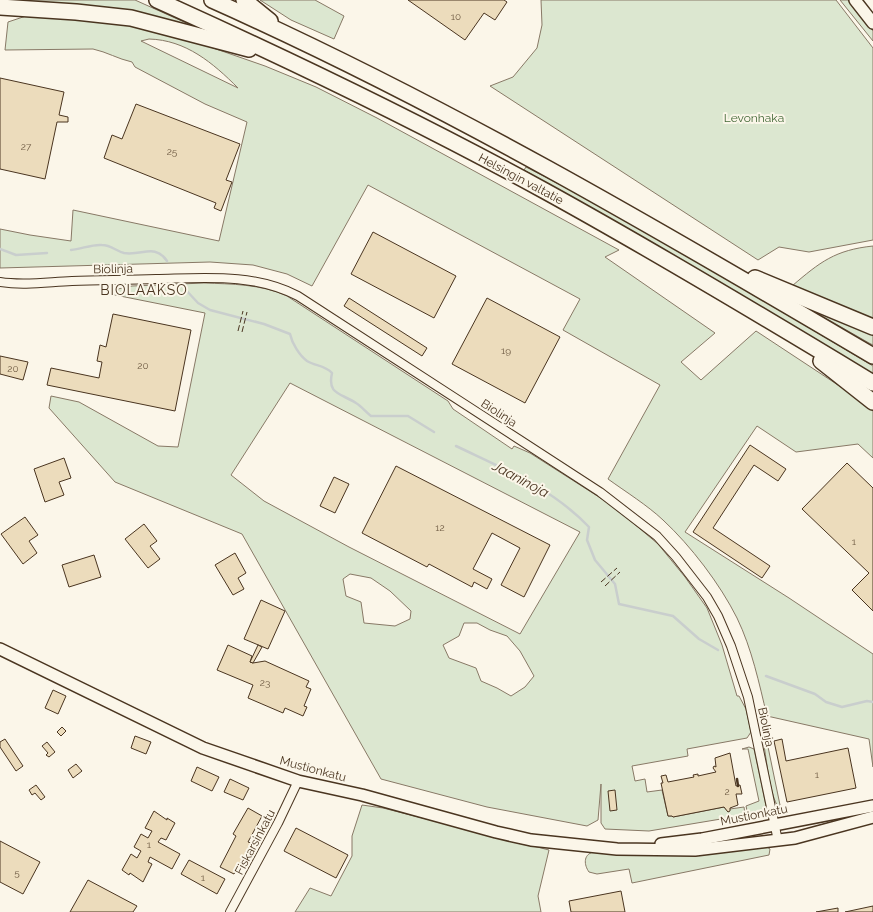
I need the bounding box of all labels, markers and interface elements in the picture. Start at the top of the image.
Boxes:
house number: 10 [451,11,461,22]
park label: Levonhaka [724,111,784,125]
house number: 27 [21,141,32,152]
house number: 25 [167,146,178,157]
street label: Helsingin valtatie [476,151,566,207]
street label: Biolinja [93,262,133,276]
district label: BIOLAAKSO [100,282,188,298]
house number: 19 [501,345,511,356]
house number: 20 [137,360,149,371]
house number: 20 [7,363,19,374]
street label: Biolinja [478,396,520,430]
water label: Jaaninoja [489,457,552,500]
house number: 12 [435,522,445,533]
house number: 1 [852,536,857,547]
house number: 23 [260,677,270,688]
street label: Biolinja [755,706,777,748]
street label: Mustionkatu [278,753,348,785]
house number: 1 [815,769,820,780]
house number: 2 [724,786,730,797]
street label: Mustionkatu [719,802,789,828]
street label: Fiskarsinkatu [232,807,278,877]
house number: 1 [147,839,152,850]
house number: 5 [14,867,20,878]
house number: 1 [201,872,206,883]

